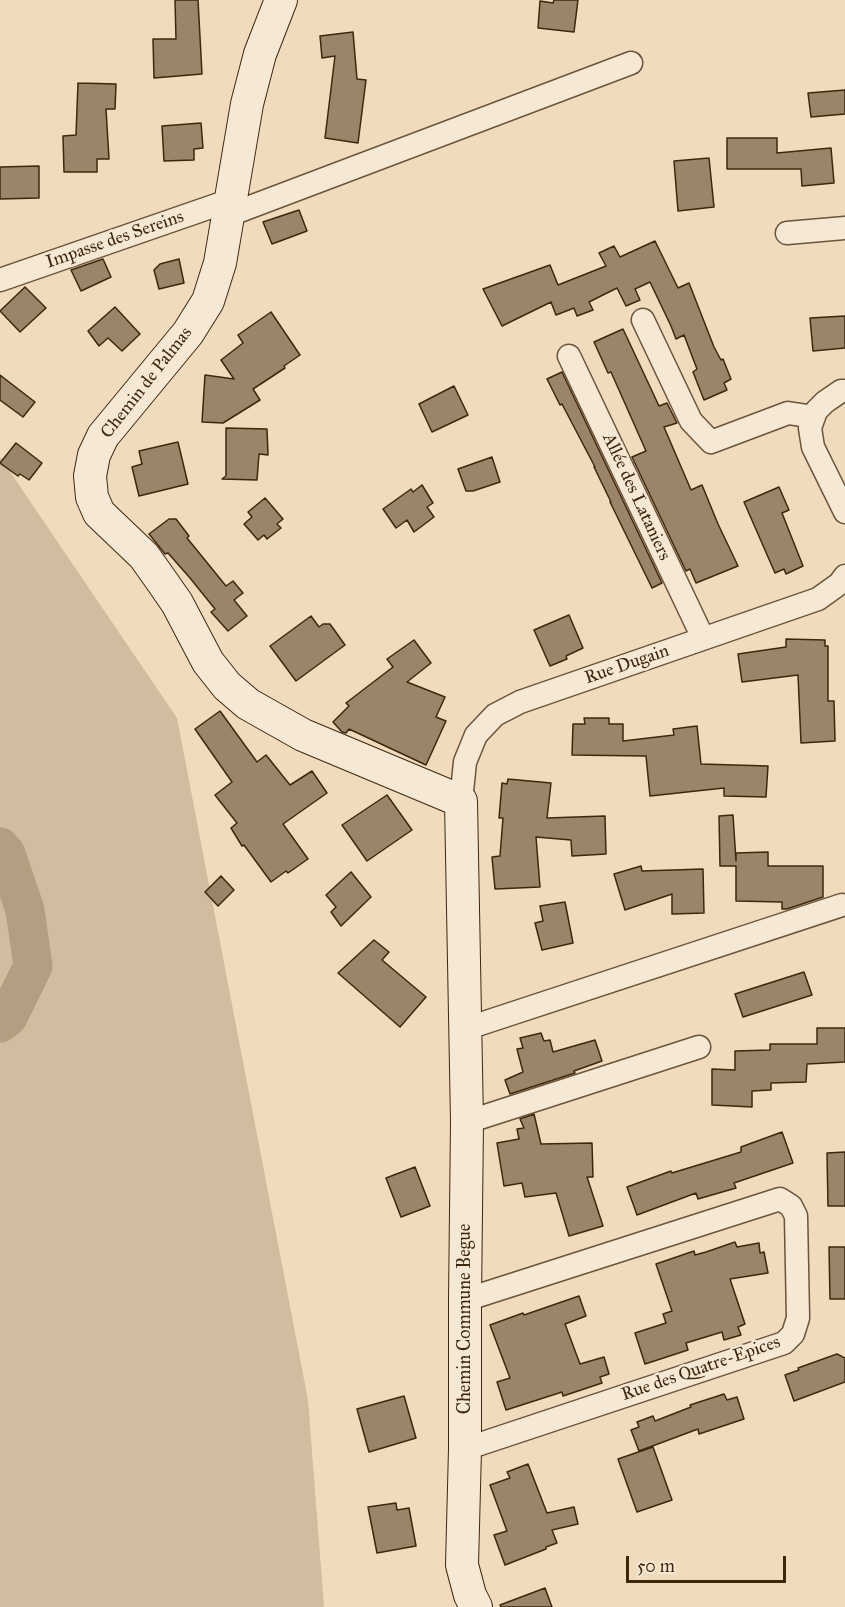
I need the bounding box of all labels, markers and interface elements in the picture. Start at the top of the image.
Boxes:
street label: Impasse des Sereins [43,206,187,274]
street label: Chemin de Palmas [97,323,197,443]
street label: Allée des Lataniers [597,430,675,564]
street label: Rue Dugain [582,640,672,690]
street label: Chemin Commune Begue [455,1224,477,1414]
street label: Rue des Quatre-Epices [619,1332,783,1406]
scale bar [629,1544,790,1582]
text: 50 m [637,1555,675,1577]

